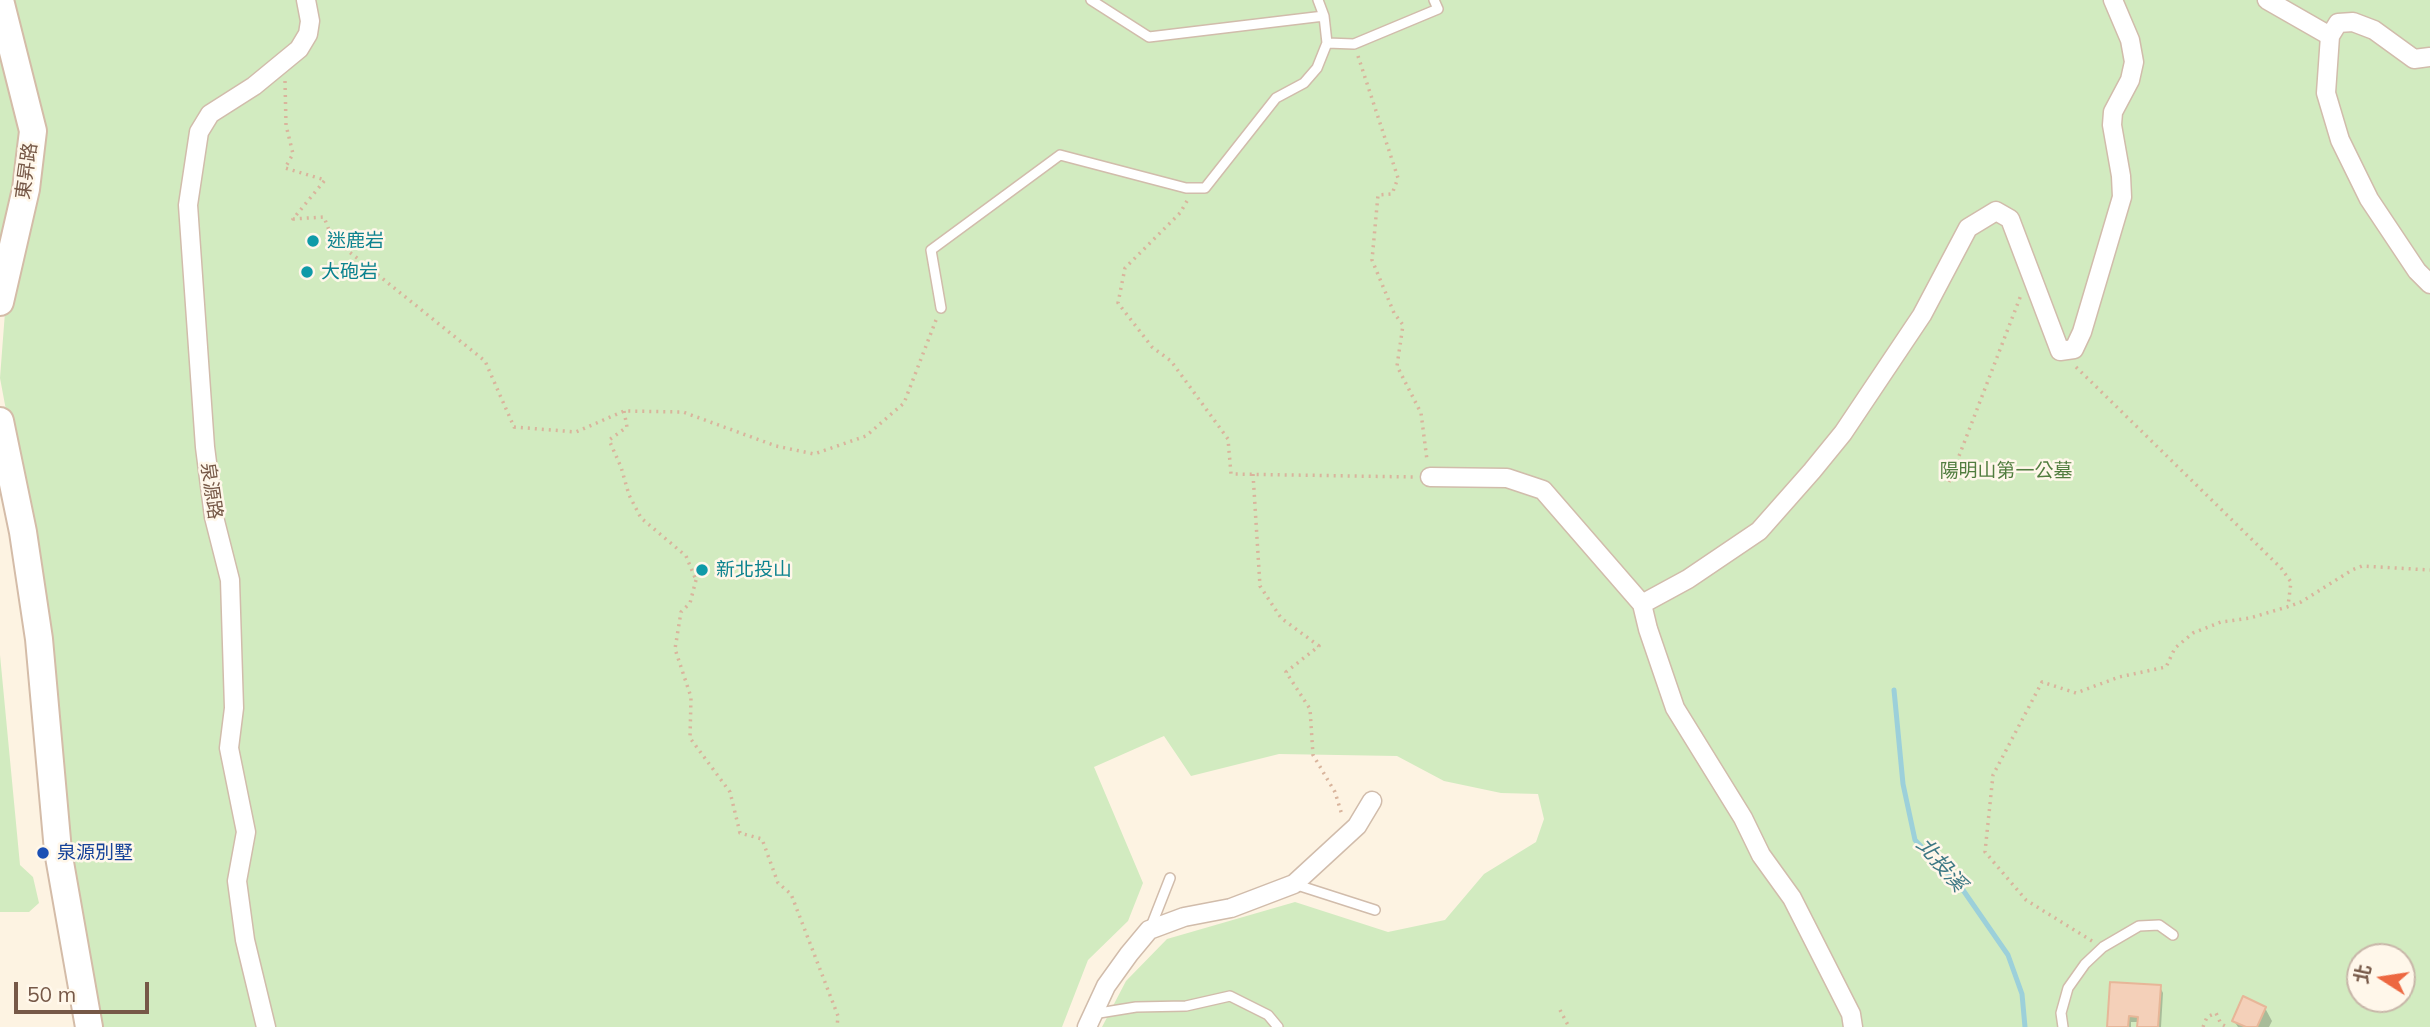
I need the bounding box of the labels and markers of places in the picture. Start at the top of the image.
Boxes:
place label: 迷鹿岩 [327,230,384,252]
marker: 迷鹿岩 [305,233,321,249]
place label: 大砲岩 [321,261,378,283]
marker: 大砲岩 [299,264,315,280]
place label: 新北投山 [716,559,792,581]
marker: 新北投山 [694,562,710,578]
place label: 泉源別墅 [57,842,133,864]
marker: 泉源別墅 [35,845,51,861]

